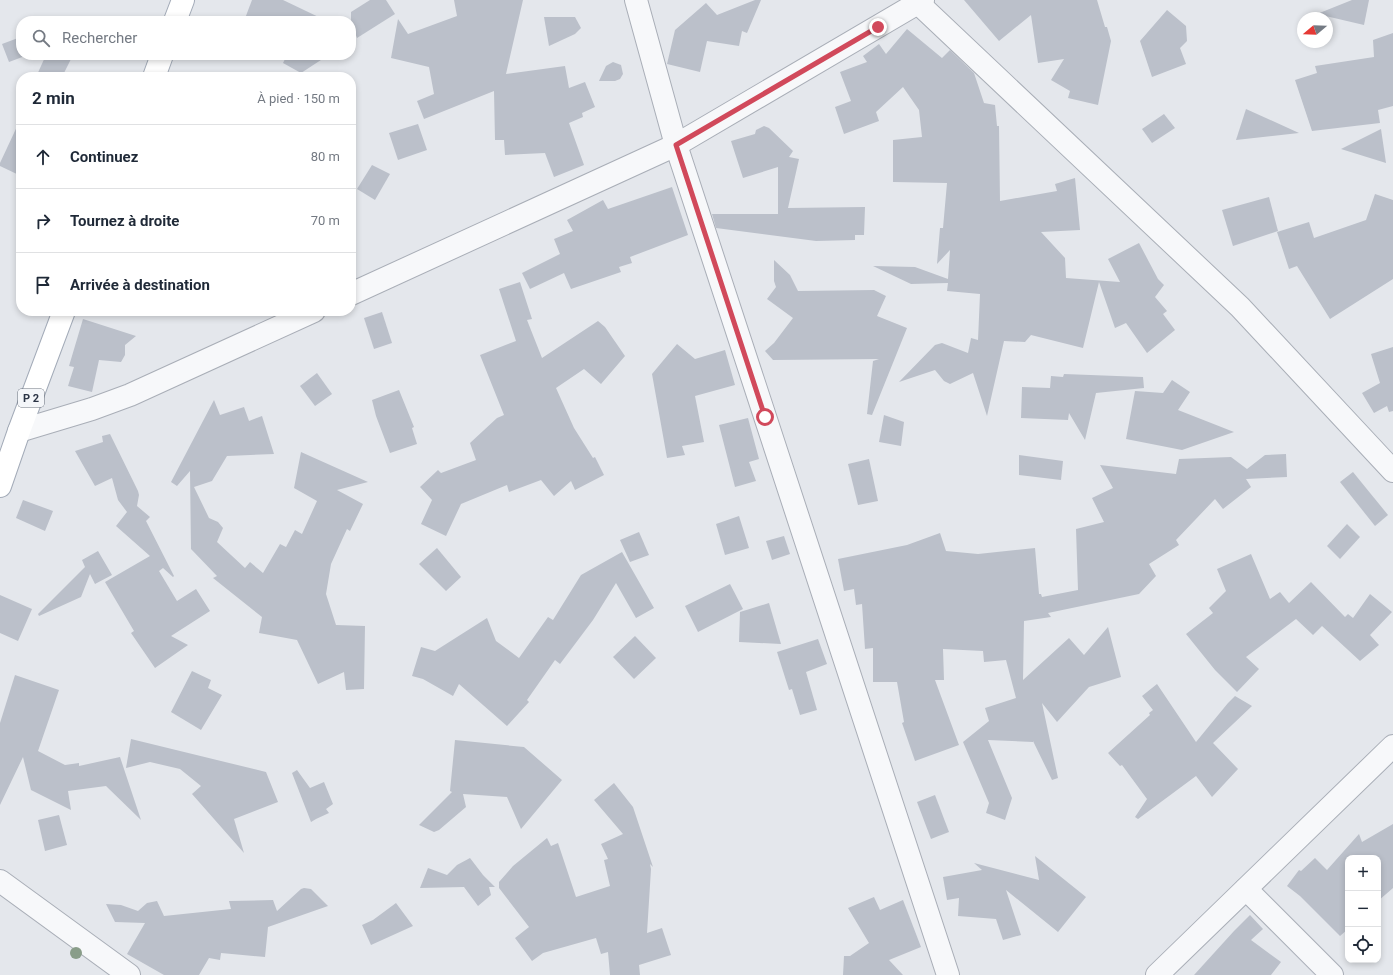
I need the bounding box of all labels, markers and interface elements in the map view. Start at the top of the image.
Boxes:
north arrow [1297,12,1333,48]
search box [16,16,356,60]
route end [869,18,887,36]
icon: search [30,27,52,49]
text: Rechercher [62,29,137,47]
text: 2 min [32,88,75,108]
text: À pied · 150 m [257,91,340,106]
icon: ahead [32,146,54,168]
text: Continuez [70,148,138,166]
text: 80 m [311,149,340,164]
icon: right [32,210,54,232]
text: Tournez à droite [70,212,179,230]
text: 70 m [311,213,340,228]
icon: arrive [32,274,54,296]
text: Arrivée à destination [70,276,210,294]
road number: P 2 [18,389,44,407]
route start [756,408,774,426]
map controls [1345,855,1381,963]
button: + [1345,855,1381,891]
button: − [1345,891,1381,927]
button: locate [1345,927,1381,963]

